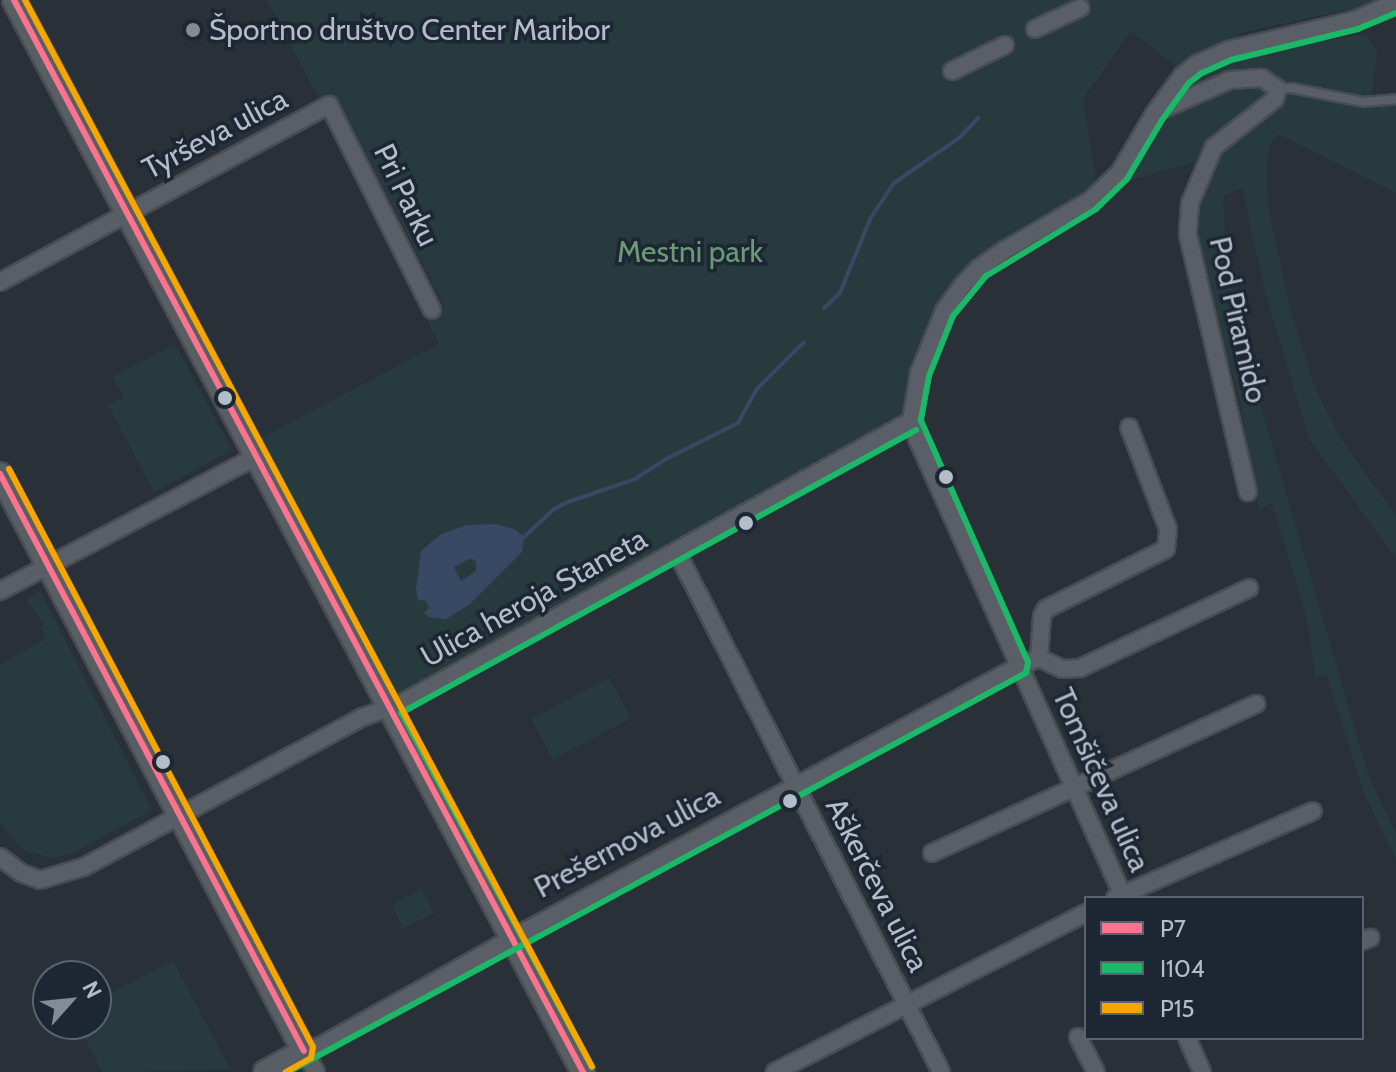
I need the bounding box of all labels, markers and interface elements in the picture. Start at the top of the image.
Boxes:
place label: Športno društvo Center Maribor [209,12,610,48]
marker: Športno društvo Center Maribor [184,21,202,39]
street label: Tyrševa ulica [137,81,293,187]
street label: Pri Parku [366,138,446,252]
street label: Pod Piramido [1201,233,1275,407]
park label: Mestni park [617,234,763,270]
unlabelled marker [217,390,233,406]
unlabelled marker [938,469,954,485]
unlabelled marker [738,515,754,531]
street label: Ulica heroja Staneta [415,521,653,675]
street label: Tomšičeva ulica [1044,683,1158,877]
unlabelled marker [155,754,171,770]
street label: Prešernova ulica [528,778,726,906]
street label: Aškerčeva ulica [818,792,936,978]
unlabelled marker [782,793,798,809]
legend [1084,896,1364,1040]
text: P7 [1160,914,1186,943]
text: I104 [1160,954,1205,983]
north arrow [32,960,112,1040]
text: N [76,977,108,1003]
text: P15 [1160,994,1195,1023]

